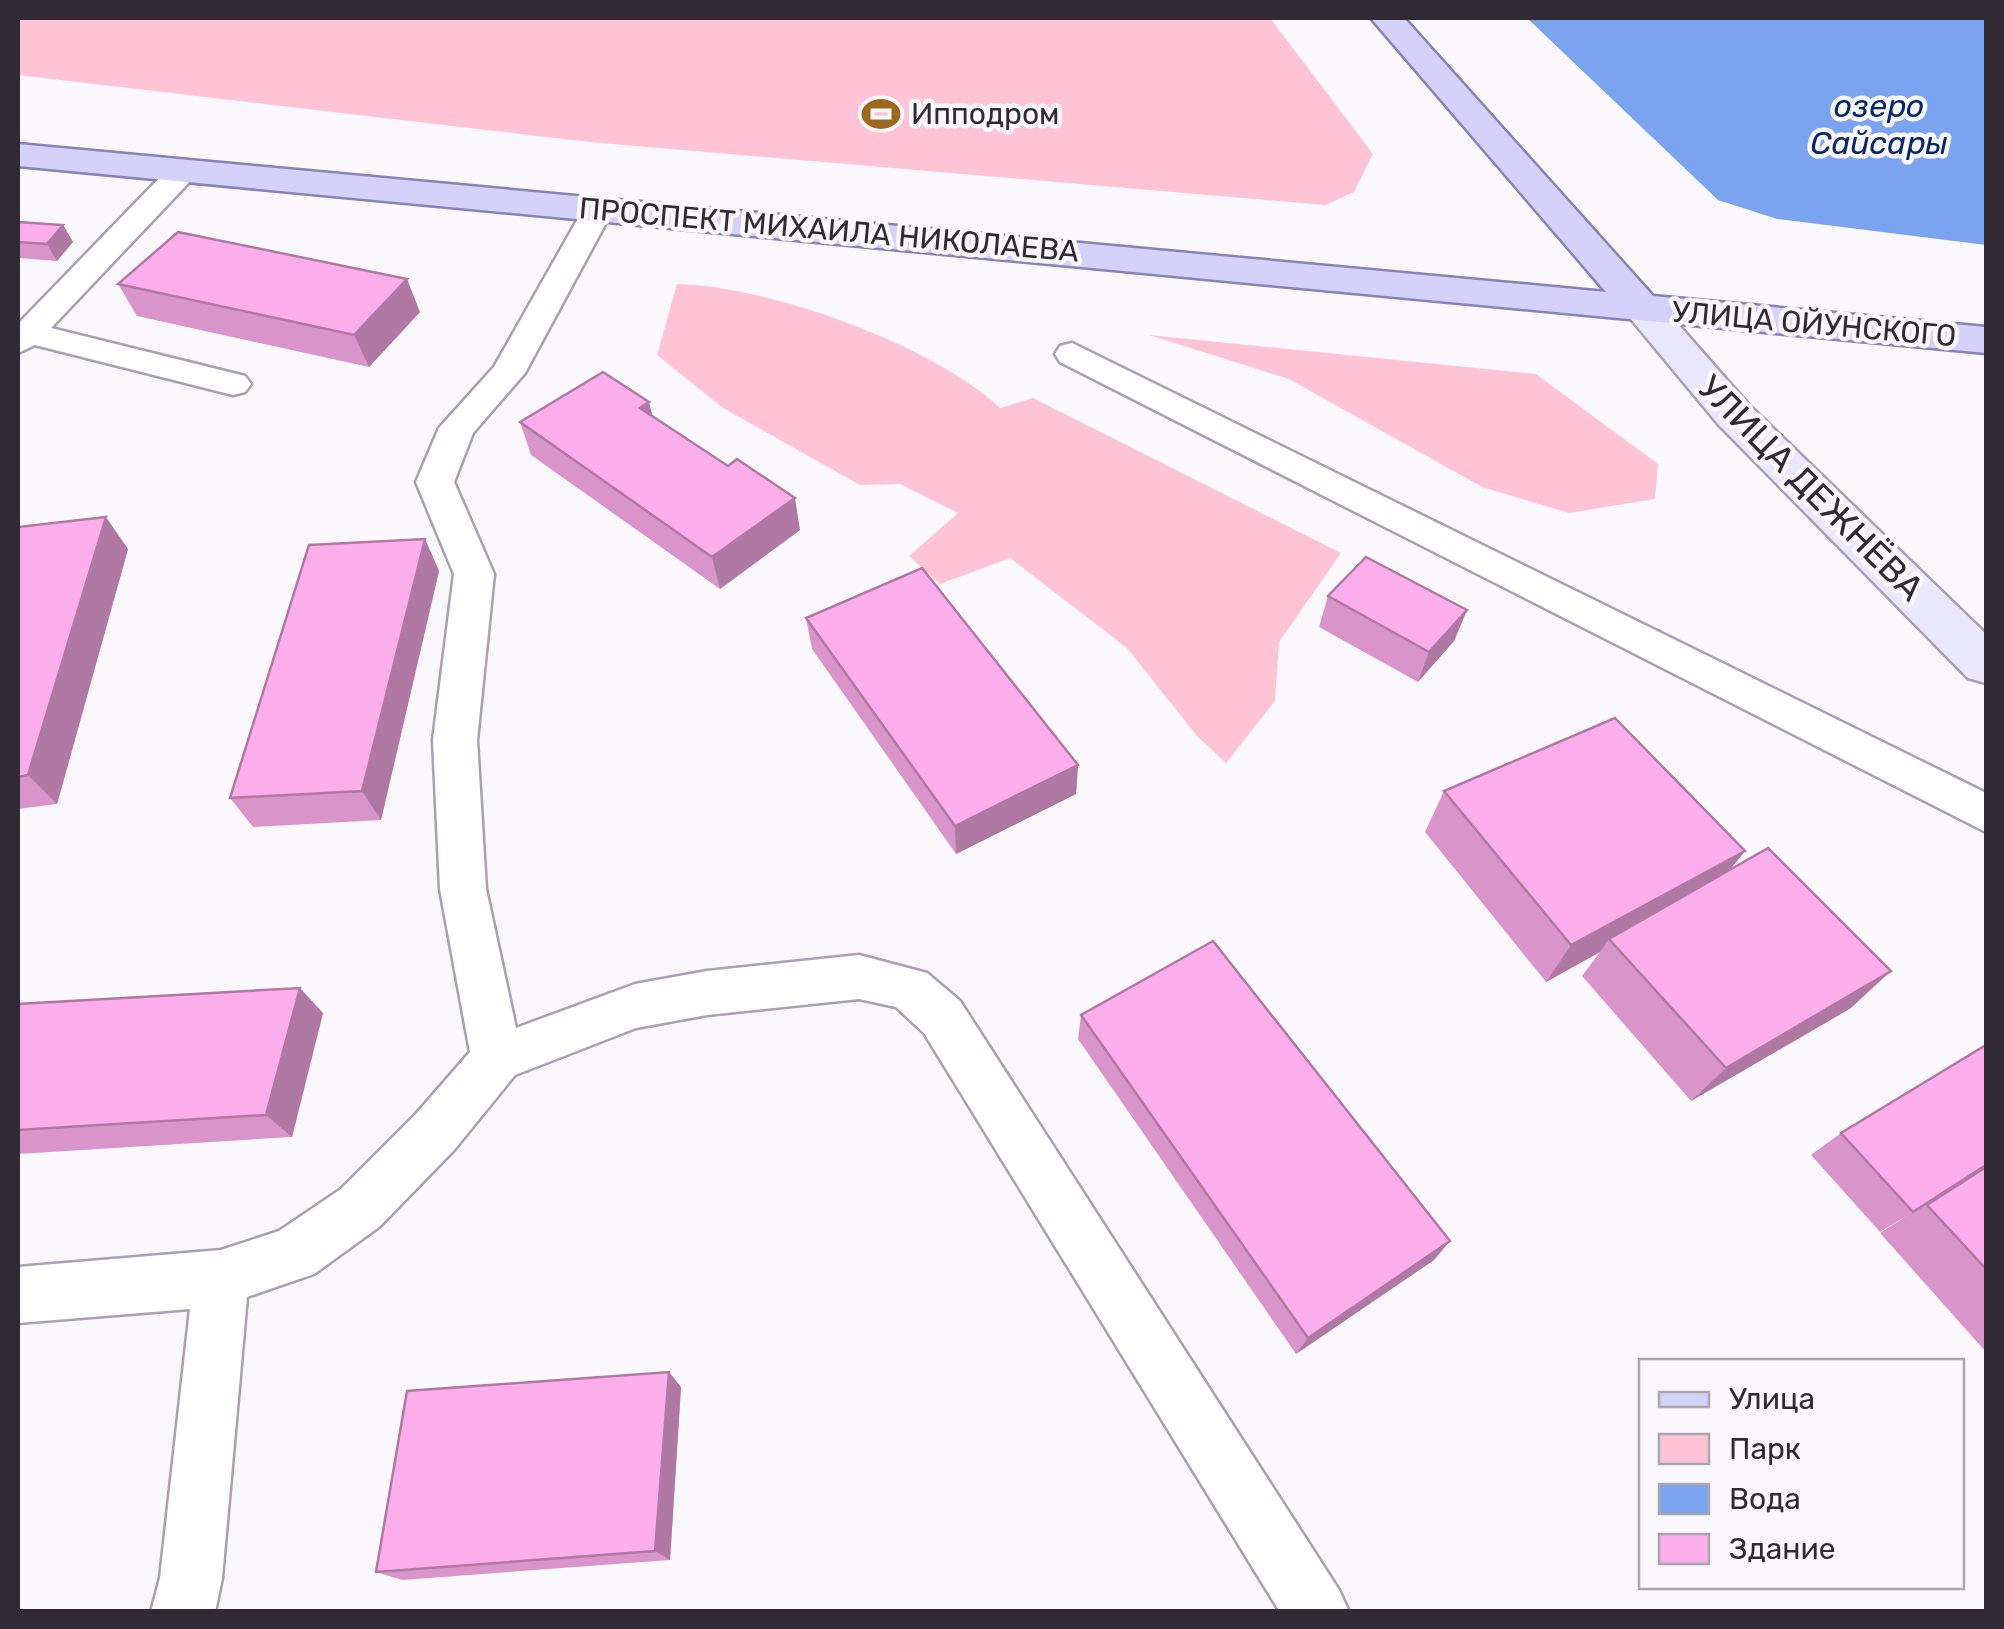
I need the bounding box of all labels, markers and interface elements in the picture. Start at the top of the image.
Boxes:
water label: озеро Сайсары [1810,87,1948,162]
sports icon: Ипподром [860,93,902,135]
place label: Ипподром [911,96,1060,132]
street label: ПРОСПЕКТ МИХАИЛА НИКОЛАЕВА [577,190,1081,270]
street label: УЛИЦА ОЙУНСКОГО [1670,294,1958,354]
street label: УЛИЦА ДЕЖНЁВА [1690,367,1932,609]
legend [1639,1359,1964,1589]
text: Улица [1729,1381,1815,1417]
text: Парк [1729,1431,1801,1467]
text: Вода [1729,1481,1801,1517]
text: Здание [1729,1531,1836,1567]

